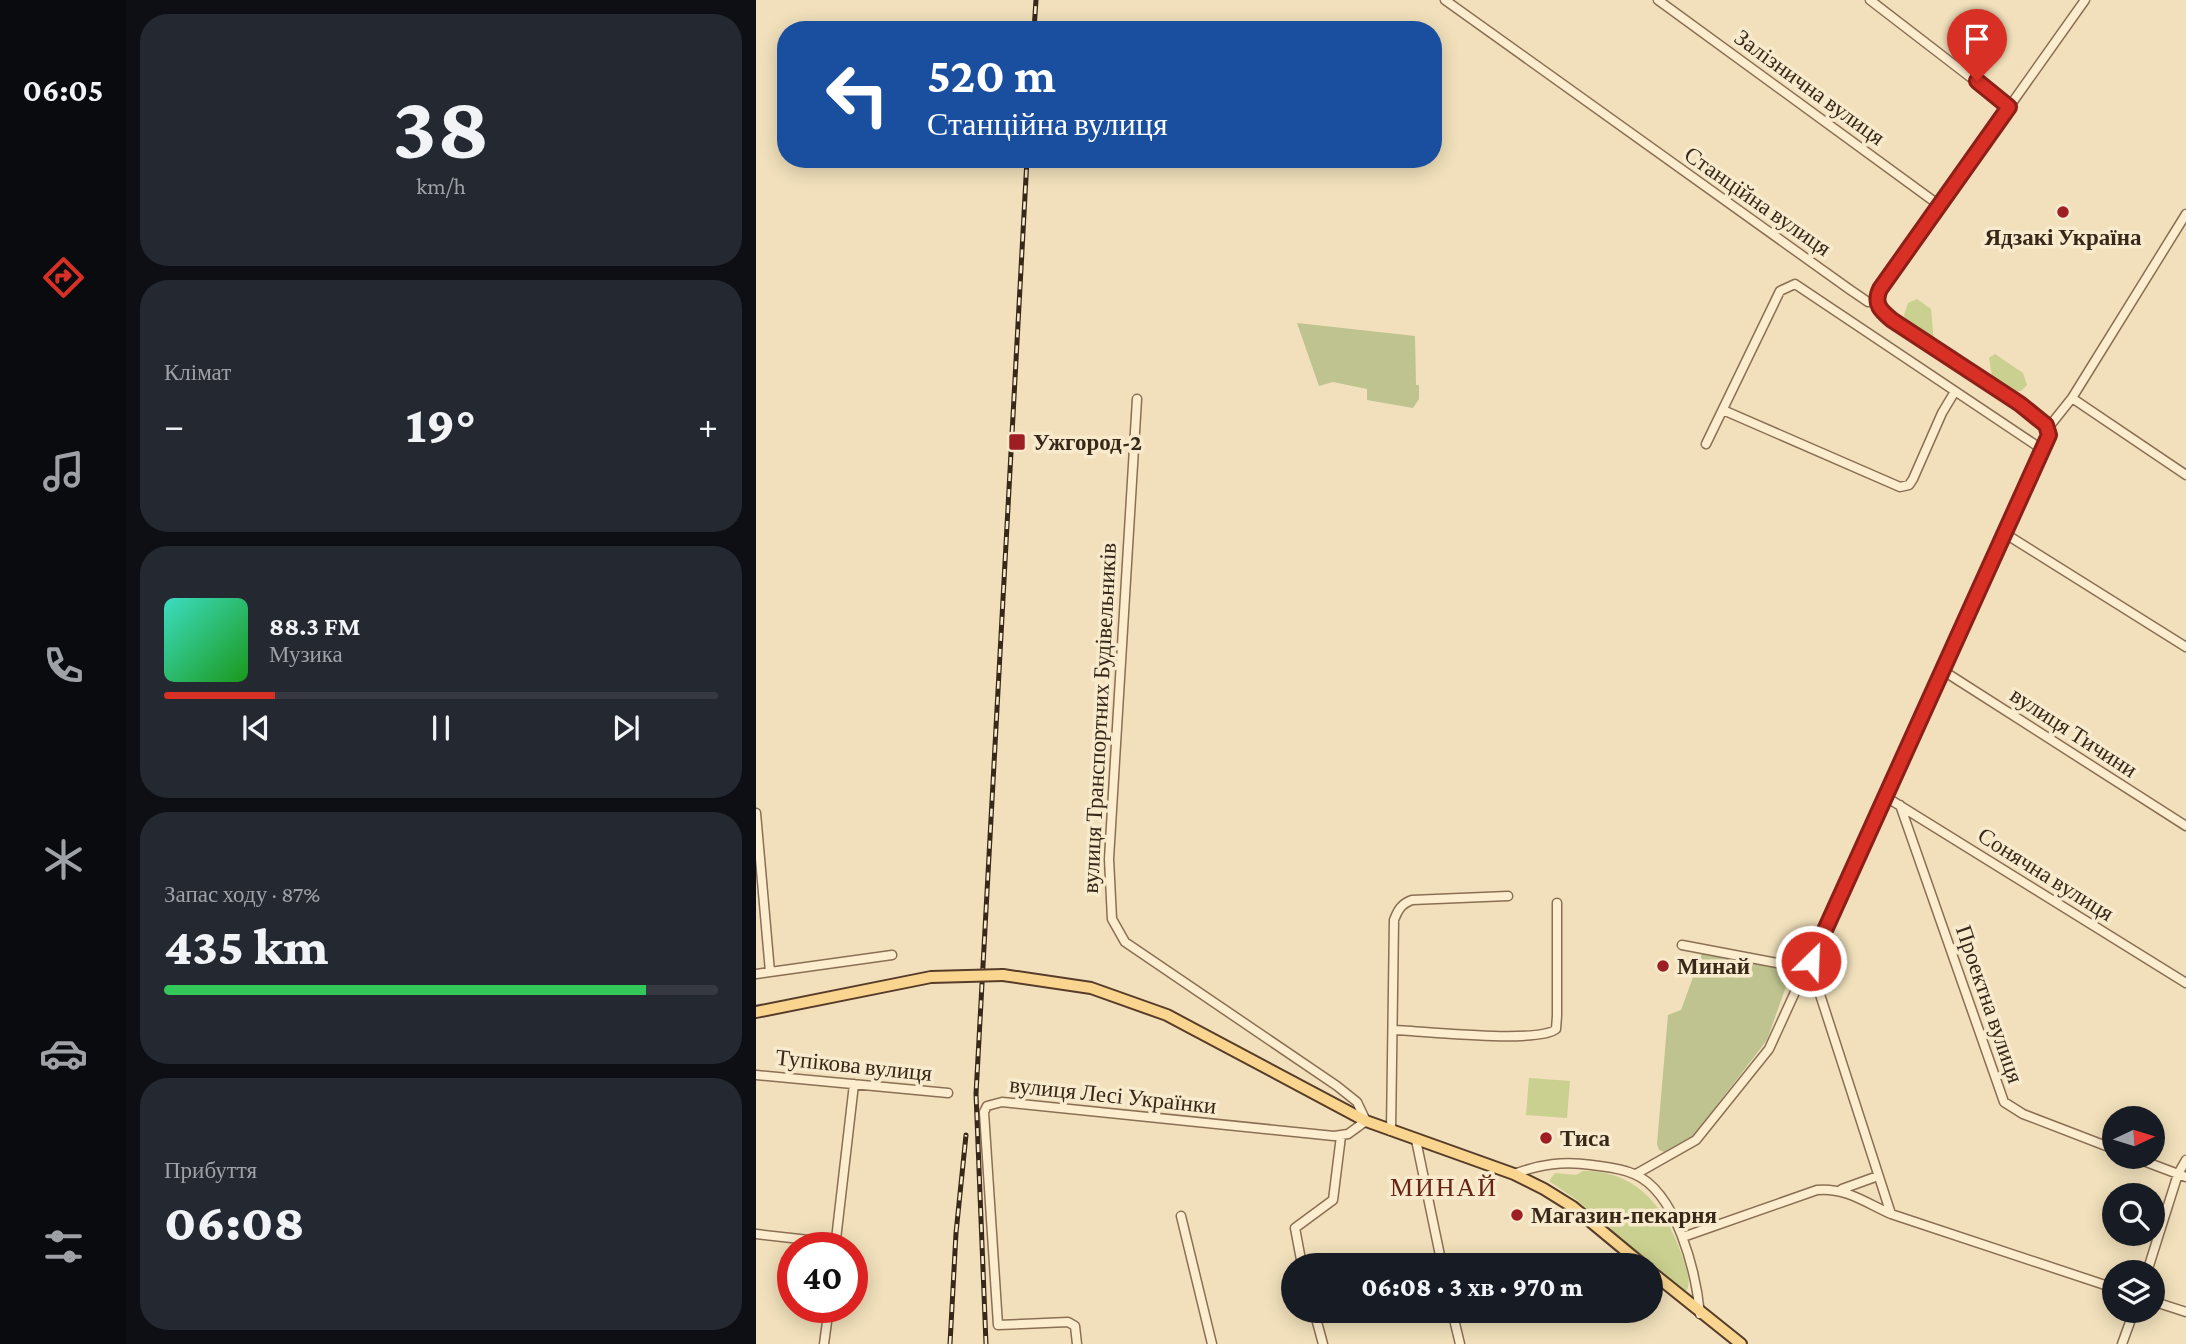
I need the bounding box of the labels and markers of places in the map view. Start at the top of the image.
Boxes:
pin [1947,9,2007,81]
marker: Ядзакі Україна [2055,204,2071,220]
place label: Ядзакі Україна [1984,224,2142,250]
place label: Ужгород-2 [1033,429,1142,455]
marker: Ужгород-2 [1007,432,1027,452]
place label: Минай [1677,953,1750,979]
marker: Минай [1655,958,1671,974]
place label: Тиса [1560,1125,1611,1151]
marker: Тиса [1538,1130,1554,1146]
place label: Магазин-пекарня [1531,1202,1717,1228]
marker: Магазин-пекарня [1509,1207,1525,1223]

